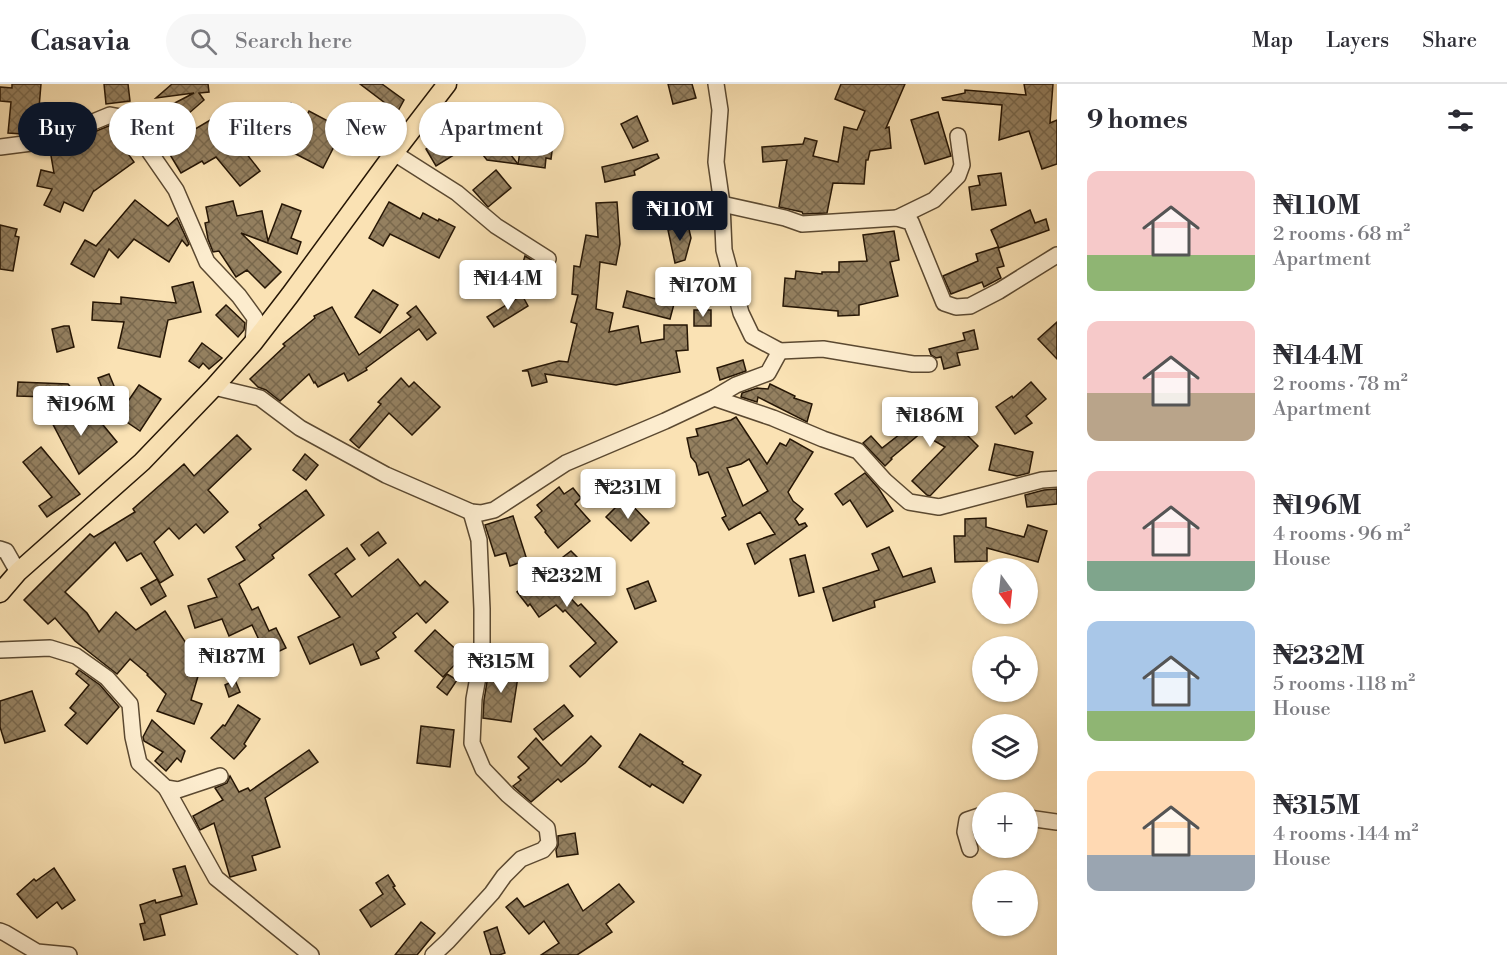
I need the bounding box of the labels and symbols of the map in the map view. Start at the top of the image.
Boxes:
pin: ₦110M [638,191,722,242]
pin: ₦144M [466,260,550,311]
pin: ₦170M [661,267,745,318]
pin: ₦196M [39,386,123,437]
pin: ₦186M [888,397,972,448]
pin: ₦231M [586,469,670,520]
pin: ₦232M [525,557,609,608]
north arrow [972,558,1038,624]
pin: ₦187M [190,638,274,689]
pin: ₦315M [459,643,543,694]

